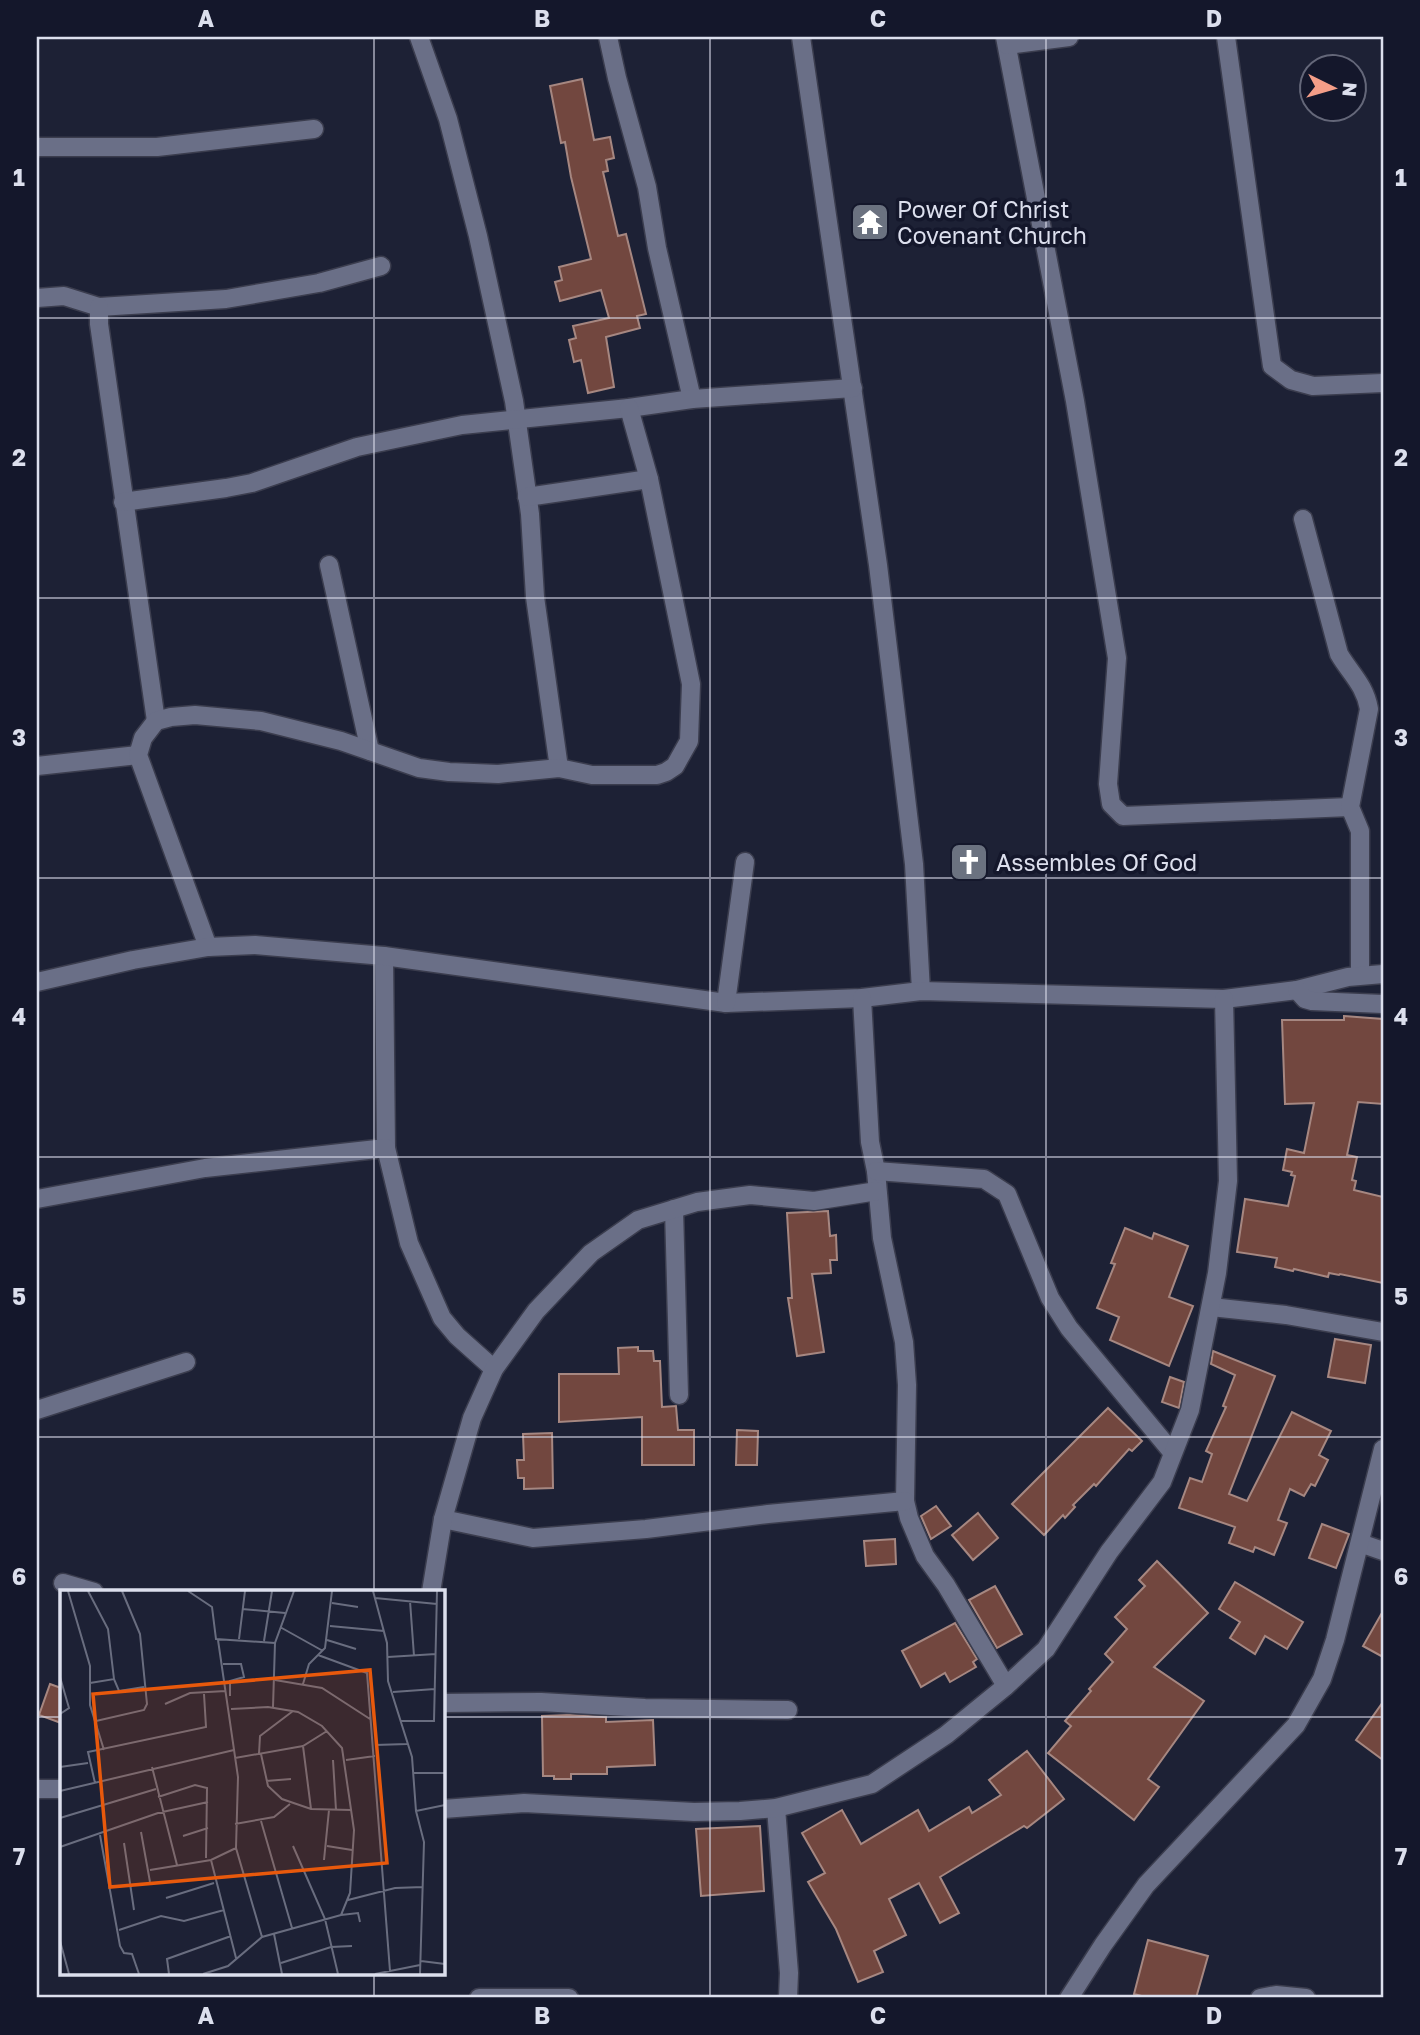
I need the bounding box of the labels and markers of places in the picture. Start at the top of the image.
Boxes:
place label: Power Of Christ Covenant Church [897,195,1087,249]
temple icon: Power Of Christ Covenant Church [849,201,891,243]
church icon: Assembles Of God [948,841,990,883]
place label: Assembles Of God [996,848,1197,876]

